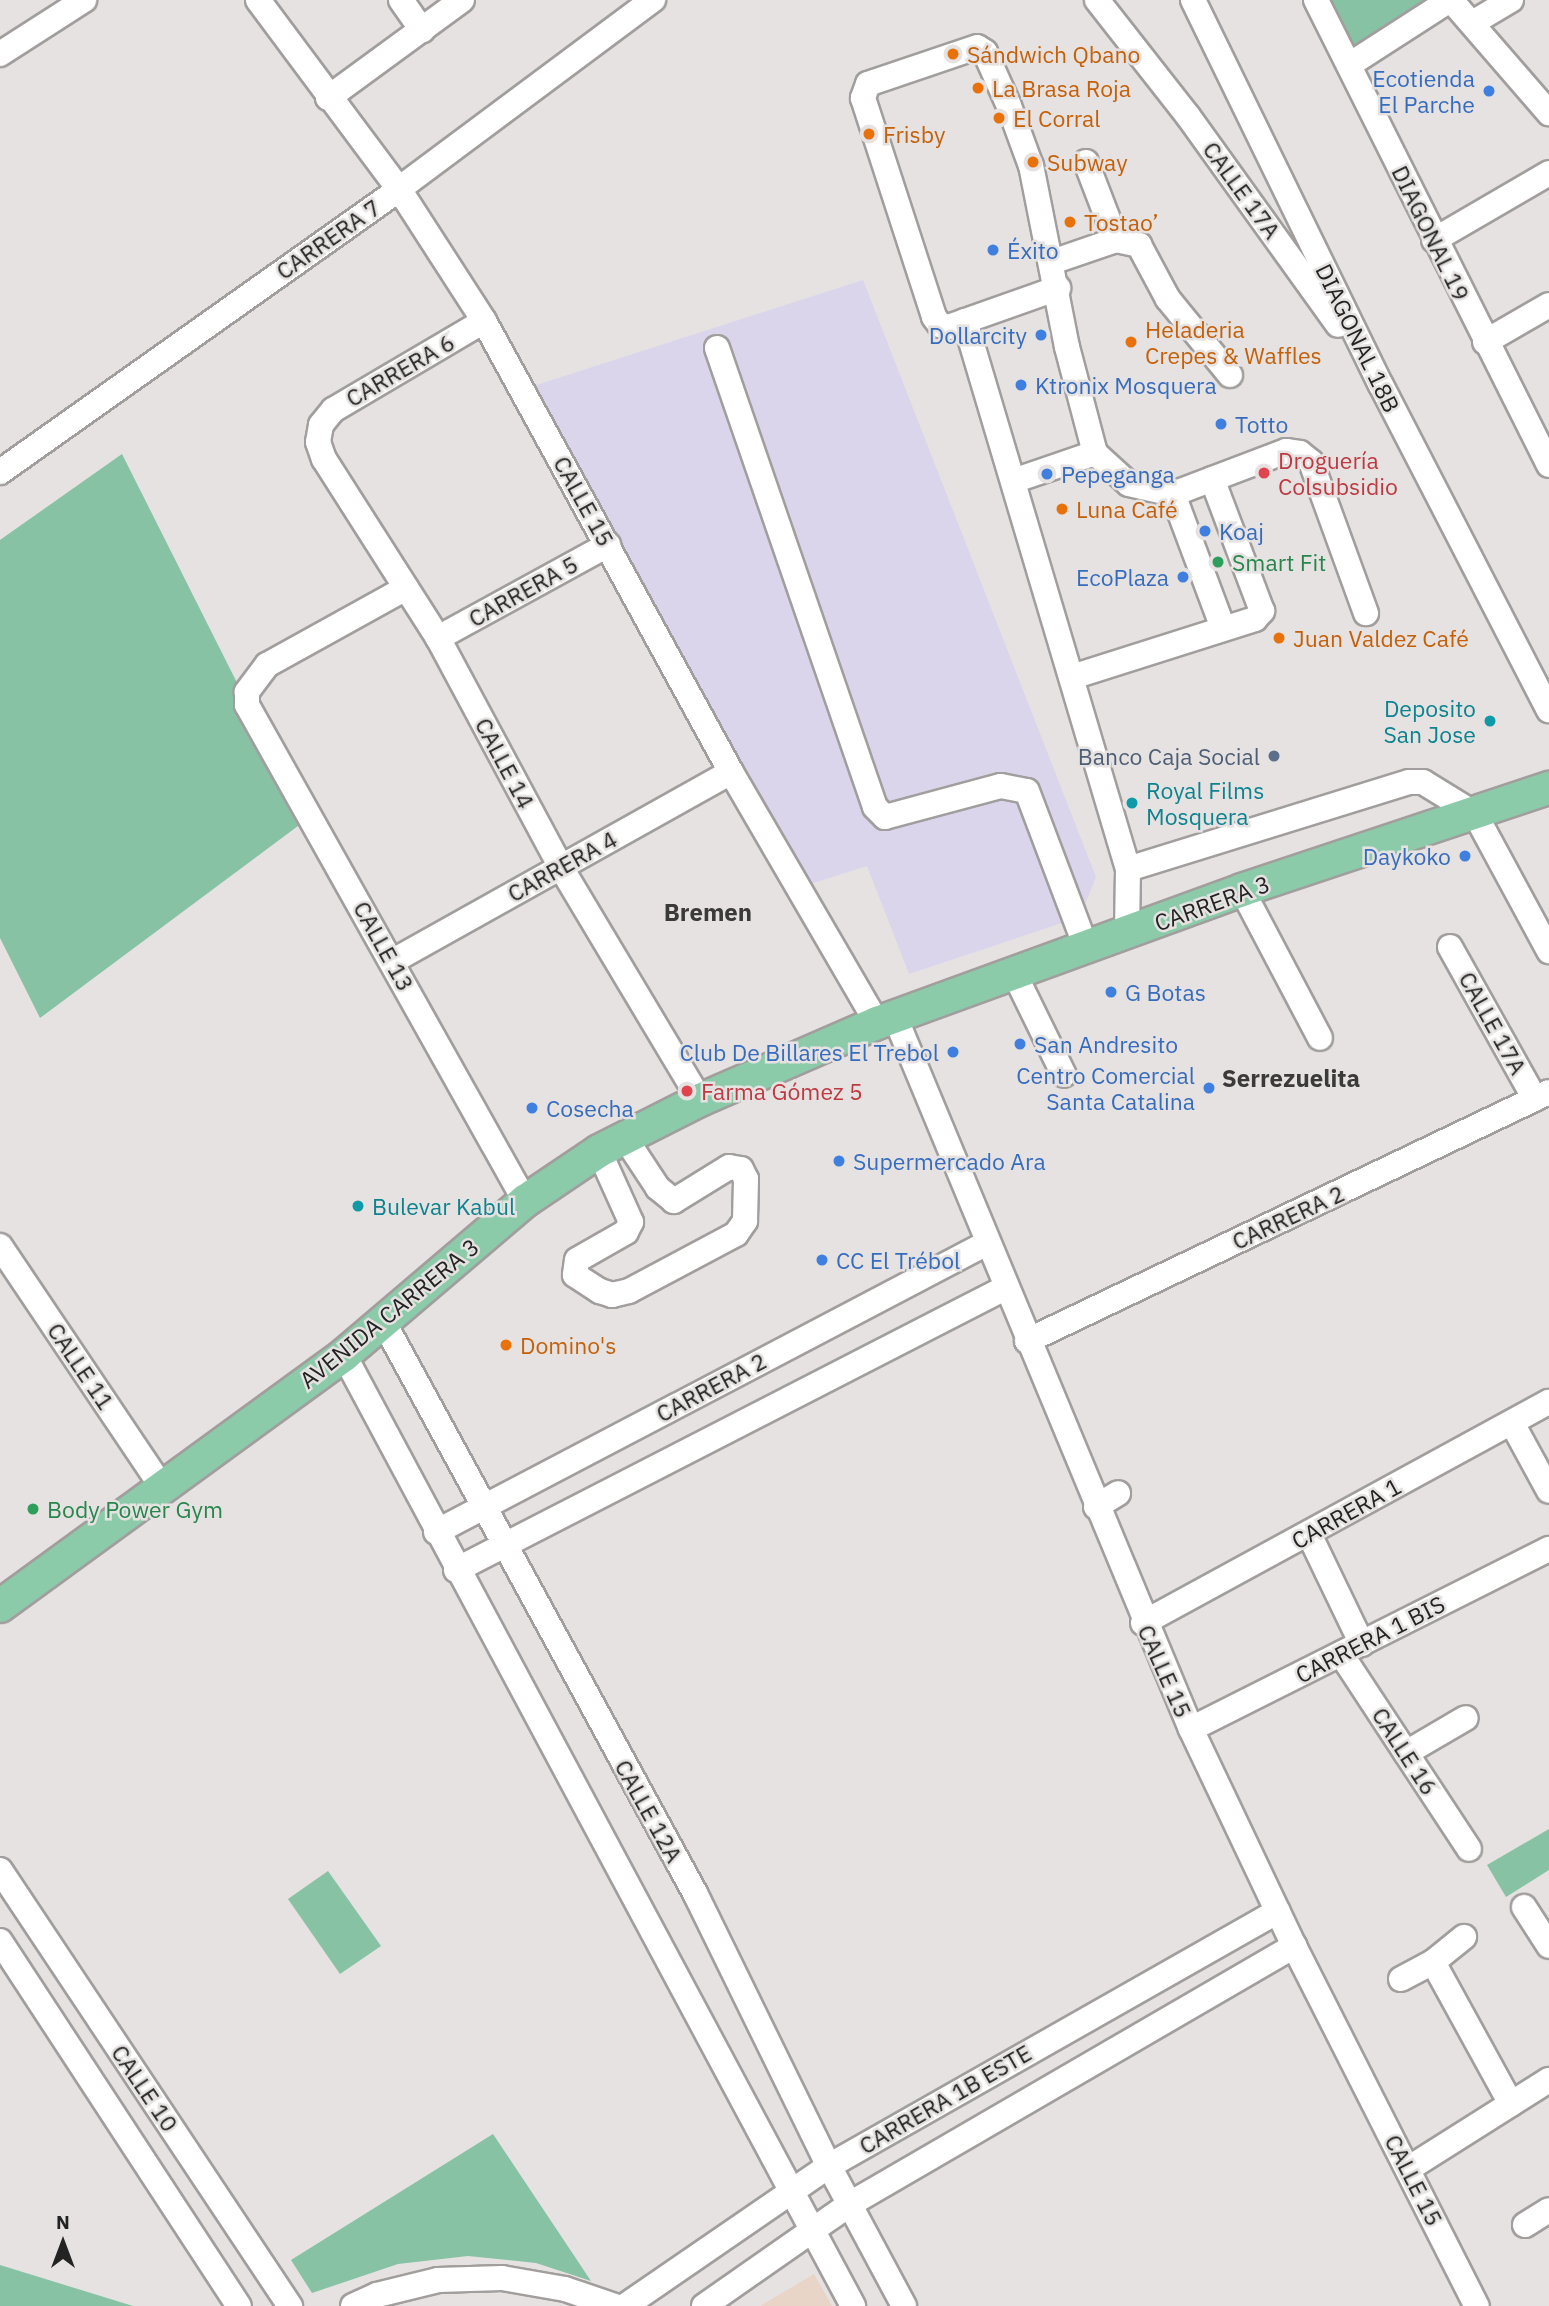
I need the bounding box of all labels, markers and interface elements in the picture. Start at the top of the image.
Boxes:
place label: Sándwich Qbano [967,40,1140,68]
marker: Sándwich Qbano [945,46,961,62]
place label: Ecotienda El Parche [1372,64,1475,118]
place label: La Brasa Roja [992,74,1131,102]
marker: La Brasa Roja [970,80,986,96]
marker: Ecotienda El Parche [1481,83,1497,99]
place label: El Corral [1013,104,1101,132]
marker: El Corral [991,110,1007,126]
place label: Frisby [883,120,945,148]
marker: Frisby [861,126,877,142]
street label: CALLE 17A [1198,136,1286,244]
place label: Subway [1047,148,1128,176]
marker: Subway [1025,154,1041,170]
street label: DIAGONAL 19 [1386,161,1476,305]
street label: CARRERA 7 [271,193,385,285]
place label: Tostao’ [1084,208,1159,236]
marker: Tostao’ [1062,214,1078,230]
place label: Éxito [1007,236,1059,264]
marker: Éxito [985,242,1001,258]
street label: DIAGONAL 18B [1310,259,1406,417]
place label: Heladeria Crepes & Waffles [1145,315,1322,369]
place label: Dollarcity [929,321,1027,349]
marker: Dollarcity [1033,327,1049,343]
street label: CARRERA 6 [341,328,459,412]
marker: Heladeria Crepes & Waffles [1123,334,1139,350]
place label: Ktronix Mosquera [1035,371,1217,399]
marker: Ktronix Mosquera [1013,377,1029,393]
place label: Totto [1235,410,1288,438]
marker: Totto [1213,416,1229,432]
place label: Droguería Colsubsidio [1278,446,1398,500]
street label: CALLE 15 [548,451,620,551]
place label: Pepeganga [1061,460,1175,488]
marker: Droguería Colsubsidio [1256,465,1272,481]
marker: Pepeganga [1039,466,1055,482]
place label: Luna Café [1076,495,1178,523]
marker: Luna Café [1054,501,1070,517]
place label: Koaj [1219,517,1264,545]
marker: Koaj [1197,523,1213,539]
place label: Smart Fit [1232,548,1326,576]
street label: CARRERA 5 [464,550,582,632]
marker: Smart Fit [1210,554,1226,570]
place label: EcoPlaza [1076,563,1169,591]
marker: EcoPlaza [1175,569,1191,585]
place label: Juan Valdez Café [1293,624,1469,652]
marker: Juan Valdez Café [1271,630,1287,646]
place label: Deposito San Jose [1383,694,1476,748]
street label: CALLE 14 [470,713,540,813]
marker: Deposito San Jose [1482,713,1498,729]
place label: Banco Caja Social [1078,742,1260,770]
marker: Banco Caja Social [1266,748,1282,764]
place label: Royal Films Mosquera [1146,776,1264,830]
marker: Royal Films Mosquera [1124,795,1140,811]
street label: CARRERA 4 [503,825,621,907]
place label: Daykoko [1363,842,1451,870]
marker: Daykoko [1457,848,1473,864]
street label: CARRERA 3 [1151,869,1273,937]
street label: CALLE 13 [348,896,420,996]
district label: Bremen [664,899,752,927]
street label: CALLE 17A [1453,967,1533,1079]
place label: G Botas [1125,978,1206,1006]
marker: G Botas [1103,984,1119,1000]
place label: San Andresito [1034,1030,1178,1058]
marker: San Andresito [1012,1036,1028,1052]
place label: Club De Billares El Trebol [679,1038,939,1066]
marker: Club De Billares El Trebol [945,1044,961,1060]
place label: Centro Comercial Santa Catalina [1016,1061,1195,1115]
district label: Serrezuelita [1222,1065,1360,1093]
place label: Farma Gómez 5 [701,1077,863,1105]
marker: Centro Comercial Santa Catalina [1201,1080,1217,1096]
marker: Farma Gómez 5 [679,1083,695,1099]
place label: Cosecha [546,1094,634,1122]
marker: Cosecha [524,1100,540,1116]
place label: Supermercado Ara [853,1147,1046,1175]
marker: Supermercado Ara [831,1153,847,1169]
street label: CARRERA 2 [1228,1179,1348,1255]
place label: Bulevar Kabul [372,1192,515,1220]
marker: Bulevar Kabul [350,1198,366,1214]
street label: AVENIDA CARRERA 3 [294,1232,484,1394]
place label: CC El Trébol [836,1246,960,1274]
marker: CC El Trébol [814,1252,830,1268]
street label: CALLE 11 [42,1317,120,1415]
place label: Domino's [520,1331,616,1359]
marker: Domino's [498,1337,514,1353]
street label: CARRERA 2 [651,1347,771,1427]
street label: CARRERA 1 [1287,1472,1405,1554]
place label: Body Power Gym [47,1495,223,1523]
marker: Body Power Gym [25,1501,41,1517]
street label: CARRERA 1 BIS [1291,1590,1449,1688]
street label: CALLE 15 [1132,1620,1198,1722]
street label: CALLE 16 [1367,1702,1443,1800]
street label: CALLE 12A [609,1755,689,1867]
street label: CALLE 10 [106,2039,184,2137]
street label: CARRERA 1B ESTE [854,2039,1036,2159]
street label: CALLE 15 [1379,2130,1449,2230]
north arrow [28,2208,98,2278]
text: N [56,2210,70,2234]

